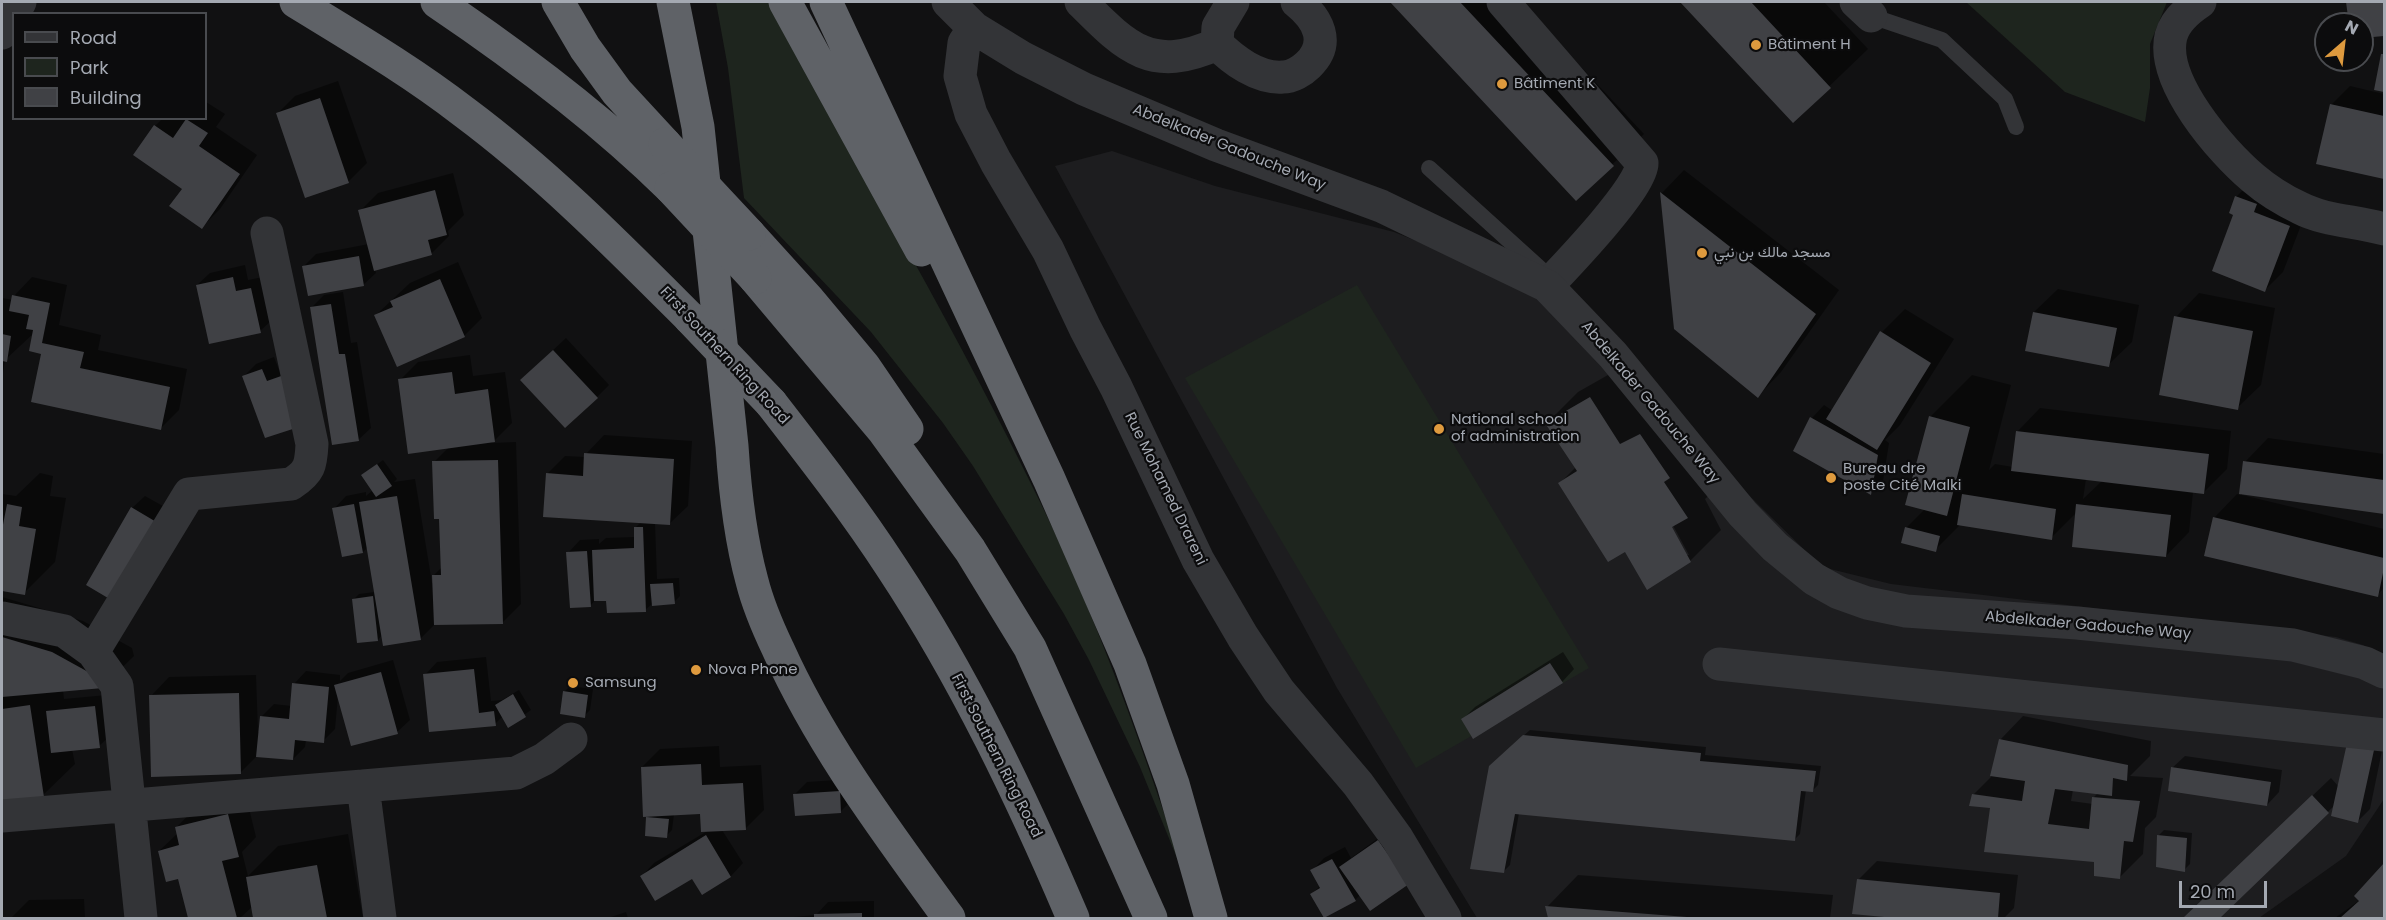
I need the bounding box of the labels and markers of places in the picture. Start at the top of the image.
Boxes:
place label: Bâtiment H [1768,36,1851,54]
marker: Bâtiment H [1749,38,1763,52]
place label: Bâtiment K [1514,75,1595,93]
marker: Bâtiment K [1495,77,1509,91]
place label: مسجد مالك بن نبي [1714,244,1831,262]
marker: مسجد مالك بن نبي [1695,246,1709,260]
place label: National school of administration [1451,411,1580,446]
marker: National school of administration [1432,422,1446,436]
place label: Bureau dre poste Cité Malki [1843,460,1962,495]
marker: Bureau dre poste Cité Malki [1824,471,1838,485]
place label: Nova Phone [708,661,797,679]
marker: Nova Phone [689,663,703,677]
place label: Samsung [585,674,657,692]
marker: Samsung [566,676,580,690]

